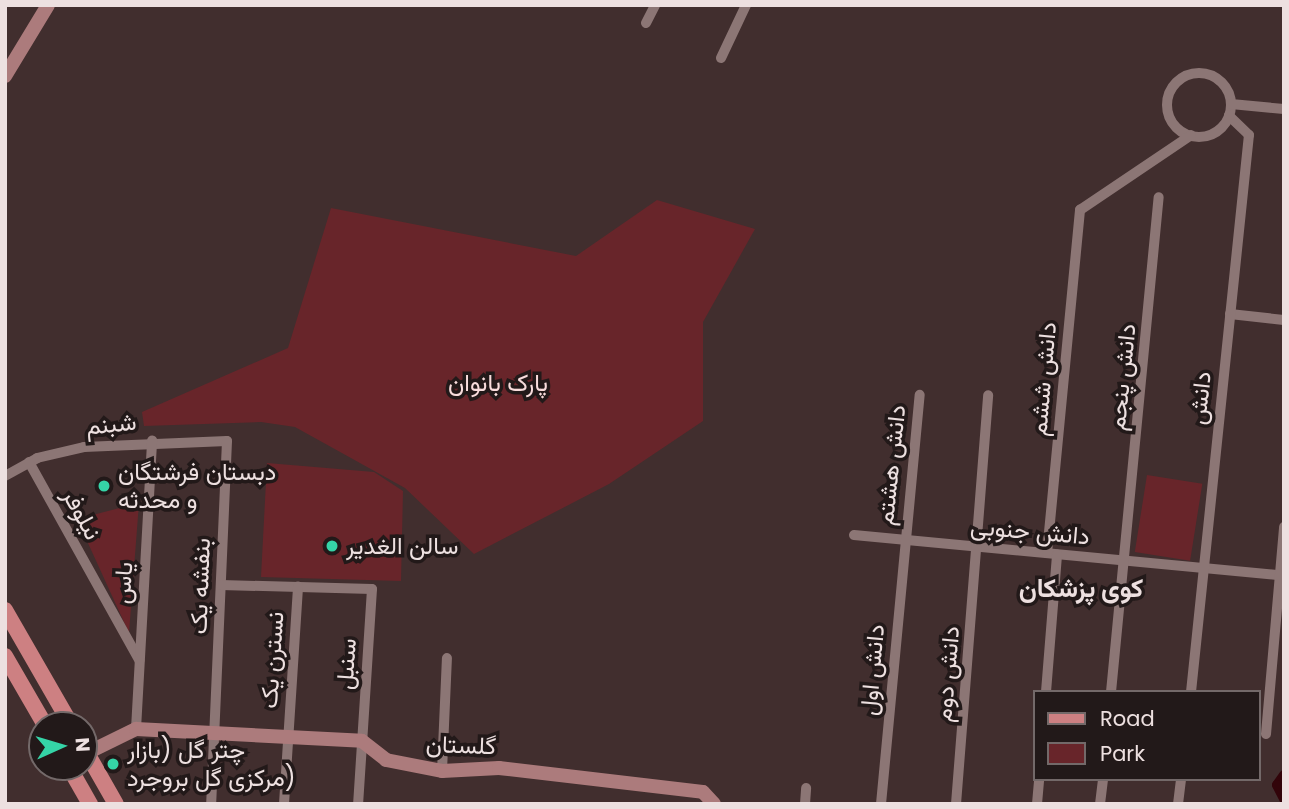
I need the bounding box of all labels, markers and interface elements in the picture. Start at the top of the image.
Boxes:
street label: دانش ششم [1024,321,1062,437]
street label: دانش پنجم [1102,322,1142,432]
park label: پارک بانوان [448,369,548,397]
street label: دانش [1183,370,1217,426]
street label: دانش هشتم [870,403,912,527]
street label: شبنم [84,407,138,441]
place label: دبستان فرشتگان و محدثه [118,458,276,514]
marker: دبستان فرشتگان و محدثه [96,478,112,494]
street label: نیلوفر [56,483,108,545]
street label: دانش جنوبی [969,511,1091,551]
place label: سالن الغدیر [346,532,458,560]
street label: بنفشه یک [184,537,216,635]
marker: سالن الغدیر [324,538,340,554]
street label: یاس [108,561,138,605]
district label: کوی پزشکان [1019,573,1143,605]
street label: نسترن یک [254,611,290,709]
street label: دانش اول [854,623,890,717]
street label: دانش دوم [928,625,966,723]
street label: سنبل [330,637,362,691]
legend [1034,690,1261,781]
text: Road [1100,704,1155,733]
north arrow [28,711,98,781]
street label: گلستان [425,729,497,761]
place label: چتر گل (بازار مرکزی گل بروجرد) [127,736,296,792]
text: N [68,737,96,753]
text: Park [1100,739,1145,768]
marker: چتر گل (بازار مرکزی گل بروجرد) [105,756,121,772]

